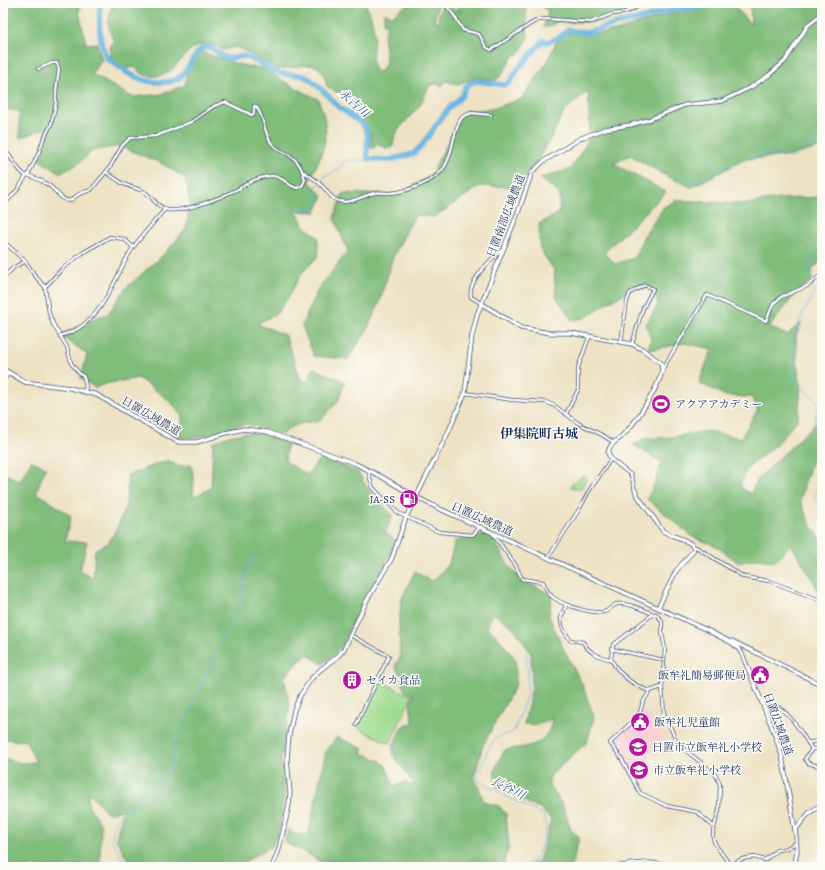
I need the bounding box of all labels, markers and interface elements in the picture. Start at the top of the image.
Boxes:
water label: 永吉川 [335,85,374,122]
street label: 日置南部広域農道 [483,172,529,260]
street label: 日置広域農道 [119,393,183,439]
sports icon: アクアアカデミー [650,393,672,415]
place label: アクアアカデミー [675,397,763,412]
district label: 伊集院町古城 [500,425,578,442]
fuel station icon: JA-SS [398,488,420,510]
place label: JA-SS [370,492,395,507]
street label: 日置広域農道 [449,499,515,539]
public building icon: 飯牟礼簡易郵便局 [749,664,771,686]
place label: 飯牟礼簡易郵便局 [658,668,746,683]
building icon: セイカ食品 [341,669,363,691]
place label: セイカ食品 [366,673,420,688]
street label: 日置広域農道 [760,690,796,758]
public building icon: 飯牟礼児童館 [629,711,651,733]
place label: 飯牟礼児童館 [654,715,720,730]
school or university icon: 日置市立飯牟礼小学校 [627,736,649,758]
place label: 日置市立飯牟礼小学校 [652,740,762,755]
school or university icon: 市立飯牟礼小学校 [628,759,650,781]
place label: 市立飯牟礼小学校 [653,763,741,778]
water label: 長谷川 [488,773,529,804]

